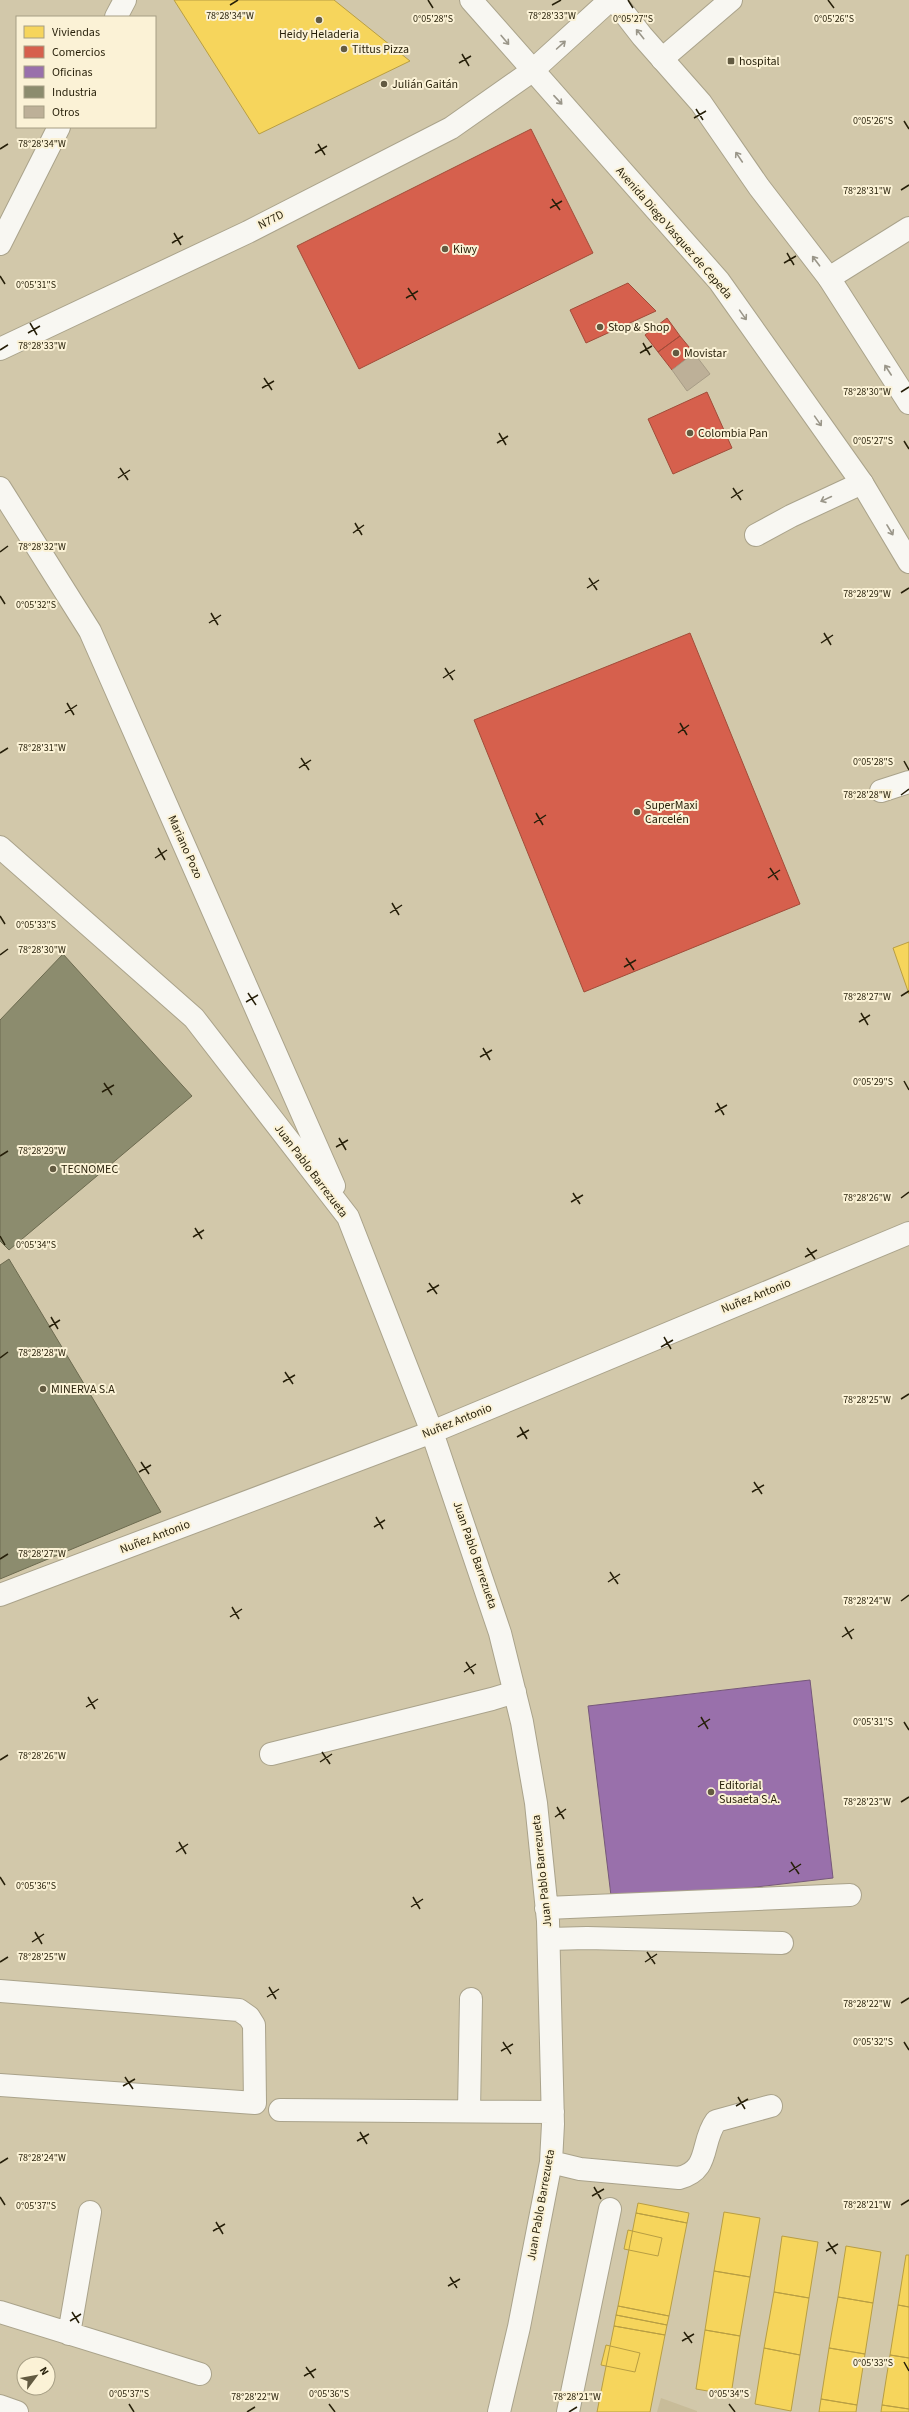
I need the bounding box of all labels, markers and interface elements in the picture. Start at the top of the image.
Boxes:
text: 78°28'34"W [206,9,254,23]
text: 78°28'33"W [528,9,576,23]
text: 0°05'28"S [413,12,453,26]
text: 0°05'27"S [613,12,653,26]
text: 0°05'26"S [814,12,854,26]
marker: Heidy Heladeria [314,15,324,25]
legend [16,16,156,128]
text: Viviendas [52,24,100,41]
place label: Heidy Heladeria [279,26,359,43]
one-way arrow [636,29,645,39]
one-way arrow [501,35,510,45]
place label: Tittus Pizza [352,41,409,58]
one-way arrow [555,41,565,50]
text: Comercios [52,44,105,61]
marker: Tittus Pizza [339,44,349,54]
place label: hospital [739,53,780,70]
marker: hospital [726,56,736,66]
text: Oficinas [52,64,93,81]
place label: Julián Gaitán [392,76,458,93]
marker: Julián Gaitán [379,79,389,89]
text: Industria [52,84,97,101]
one-way arrow [554,95,563,105]
text: Otros [52,104,80,121]
text: 0°05'26"S [853,114,893,128]
text: 78°28'34"W [18,137,66,151]
one-way arrow [734,151,742,163]
street label: Avenida Diego Vasquez de Cepeda [612,163,736,303]
text: 78°28'31"W [843,184,891,198]
street label: N77D [255,206,287,234]
place label: Kiwy [453,241,478,258]
marker: Kiwy [440,244,450,254]
one-way arrow [812,256,820,267]
text: 0°05'31"S [16,278,56,292]
one-way arrow [739,309,747,320]
place label: Stop & Shop [608,319,670,336]
marker: Stop & Shop [595,322,605,332]
text: 78°28'33"W [18,339,66,353]
place label: Movistar [684,345,727,362]
marker: Movistar [671,348,681,358]
one-way arrow [884,365,892,376]
text: 78°28'30"W [843,385,891,399]
one-way arrow [814,416,822,427]
place label: Colombia Pan [698,425,768,442]
marker: Colombia Pan [685,428,695,438]
text: 0°05'27"S [853,434,893,448]
one-way arrow [821,496,833,503]
one-way arrow [886,524,894,536]
text: 78°28'32"W [18,540,66,554]
text: 78°28'29"W [843,587,891,601]
text: 0°05'32"S [16,598,56,612]
text: 78°28'31"W [18,741,66,755]
text: 0°05'28"S [853,755,893,769]
text: 78°28'28"W [843,788,891,802]
place label: SuperMaxi Carcelén [645,797,698,828]
marker: SuperMaxi Carcelén [632,807,642,817]
street label: Mariano Pozo [163,813,207,881]
text: 0°05'33"S [16,918,56,932]
text: 78°28'30"W [18,943,66,957]
text: 78°28'27"W [843,990,891,1004]
text: 0°05'29"S [853,1075,893,1089]
street label: Juan Pablo Barrezueta [270,1121,352,1221]
text: 78°28'29"W [18,1144,66,1158]
place label: TECNOMEC [61,1161,118,1178]
marker: TECNOMEC [48,1164,58,1174]
text: 78°28'26"W [843,1191,891,1205]
text: 0°05'34"S [16,1238,56,1252]
street label: Nuñez Antonio [719,1274,793,1318]
text: 78°28'28"W [18,1346,66,1360]
place label: MINERVA S.A [51,1381,115,1398]
marker: MINERVA S.A [38,1384,48,1394]
text: 78°28'25"W [843,1393,891,1407]
street label: Nuñez Antonio [420,1399,494,1443]
street label: Juan Pablo Barrezueta [449,1499,501,1611]
street label: Nuñez Antonio [117,1516,193,1558]
text: 78°28'27"W [18,1547,66,1561]
text: 78°28'24"W [843,1594,891,1608]
text: 0°05'31"S [853,1715,893,1729]
text: 78°28'26"W [18,1749,66,1763]
place label: Editorial Susaeta S.A. [719,1777,780,1808]
marker: Editorial Susaeta S.A. [706,1787,716,1797]
text: 78°28'23"W [843,1795,891,1809]
street label: Juan Pablo Barrezueta [528,1814,556,1928]
text: 0°05'36"S [16,1879,56,1893]
text: 78°28'25"W [18,1950,66,1964]
text: 78°28'22"W [843,1997,891,2011]
text: 0°05'32"S [853,2035,893,2049]
street label: Juan Pablo Barrezueta [523,2148,559,2262]
text: 78°28'24"W [18,2151,66,2165]
text: 78°28'21"W [843,2198,891,2212]
text: 0°05'37"S [16,2199,56,2213]
north arrow [16,2356,56,2396]
text: 0°05'33"S [853,2356,893,2370]
text: N [36,2364,52,2378]
text: 0°05'37"S [109,2387,149,2401]
text: 0°05'36"S [309,2387,349,2401]
text: 0°05'34"S [709,2387,749,2401]
text: 78°28'22"W [231,2390,279,2404]
text: 78°28'21"W [553,2390,601,2404]

